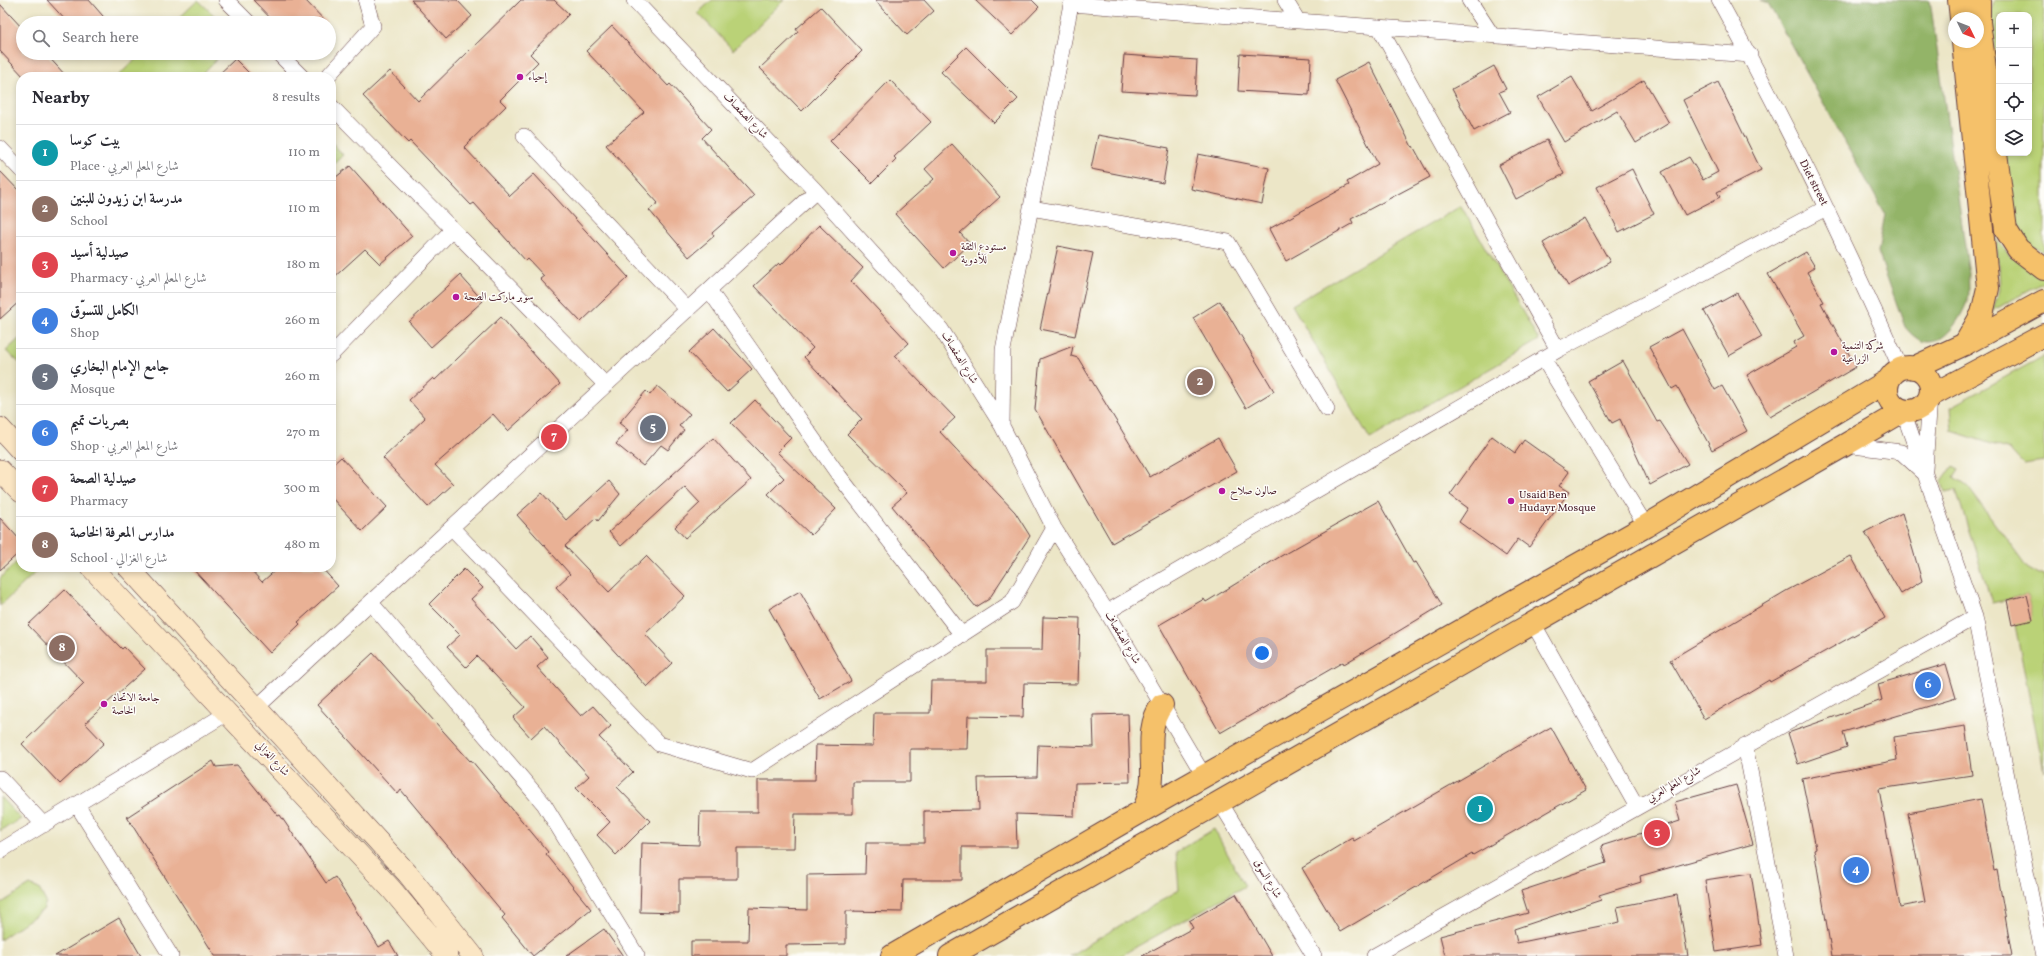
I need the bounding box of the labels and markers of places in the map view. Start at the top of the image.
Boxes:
place label: إحياء [528,70,548,85]
marker: إحياء [515,72,525,82]
place label: مستودع الثقة للأدوية [961,240,1006,268]
marker: مستودع الثقة للأدوية [948,248,958,258]
place label: سوبر ماركت الصحة [464,290,533,305]
marker: سوبر ماركت الصحة [451,292,461,302]
place label: شركة التنمية الزراعية [1842,338,1884,367]
marker: شركة التنمية الزراعية [1829,347,1839,357]
pin: 2 [1187,367,1213,397]
pin: 5 [640,413,666,443]
pin: 7 [541,422,567,452]
place label: صالون صلاح [1230,484,1277,501]
marker: صالون صلاح [1217,486,1227,496]
place label: Usaid Ben Hudayr Mosque [1519,488,1596,516]
marker: Usaid Ben Hudayr Mosque [1506,496,1516,506]
pin: 8 [49,633,75,663]
pin: 6 [1915,670,1941,700]
place label: جامعة الاتحاد الخاصة [112,691,160,719]
marker: جامعة الاتحاد الخاصة [99,699,109,709]
pin: 1 [1467,794,1493,824]
pin: 3 [1644,818,1670,848]
pin: 4 [1843,855,1869,885]

